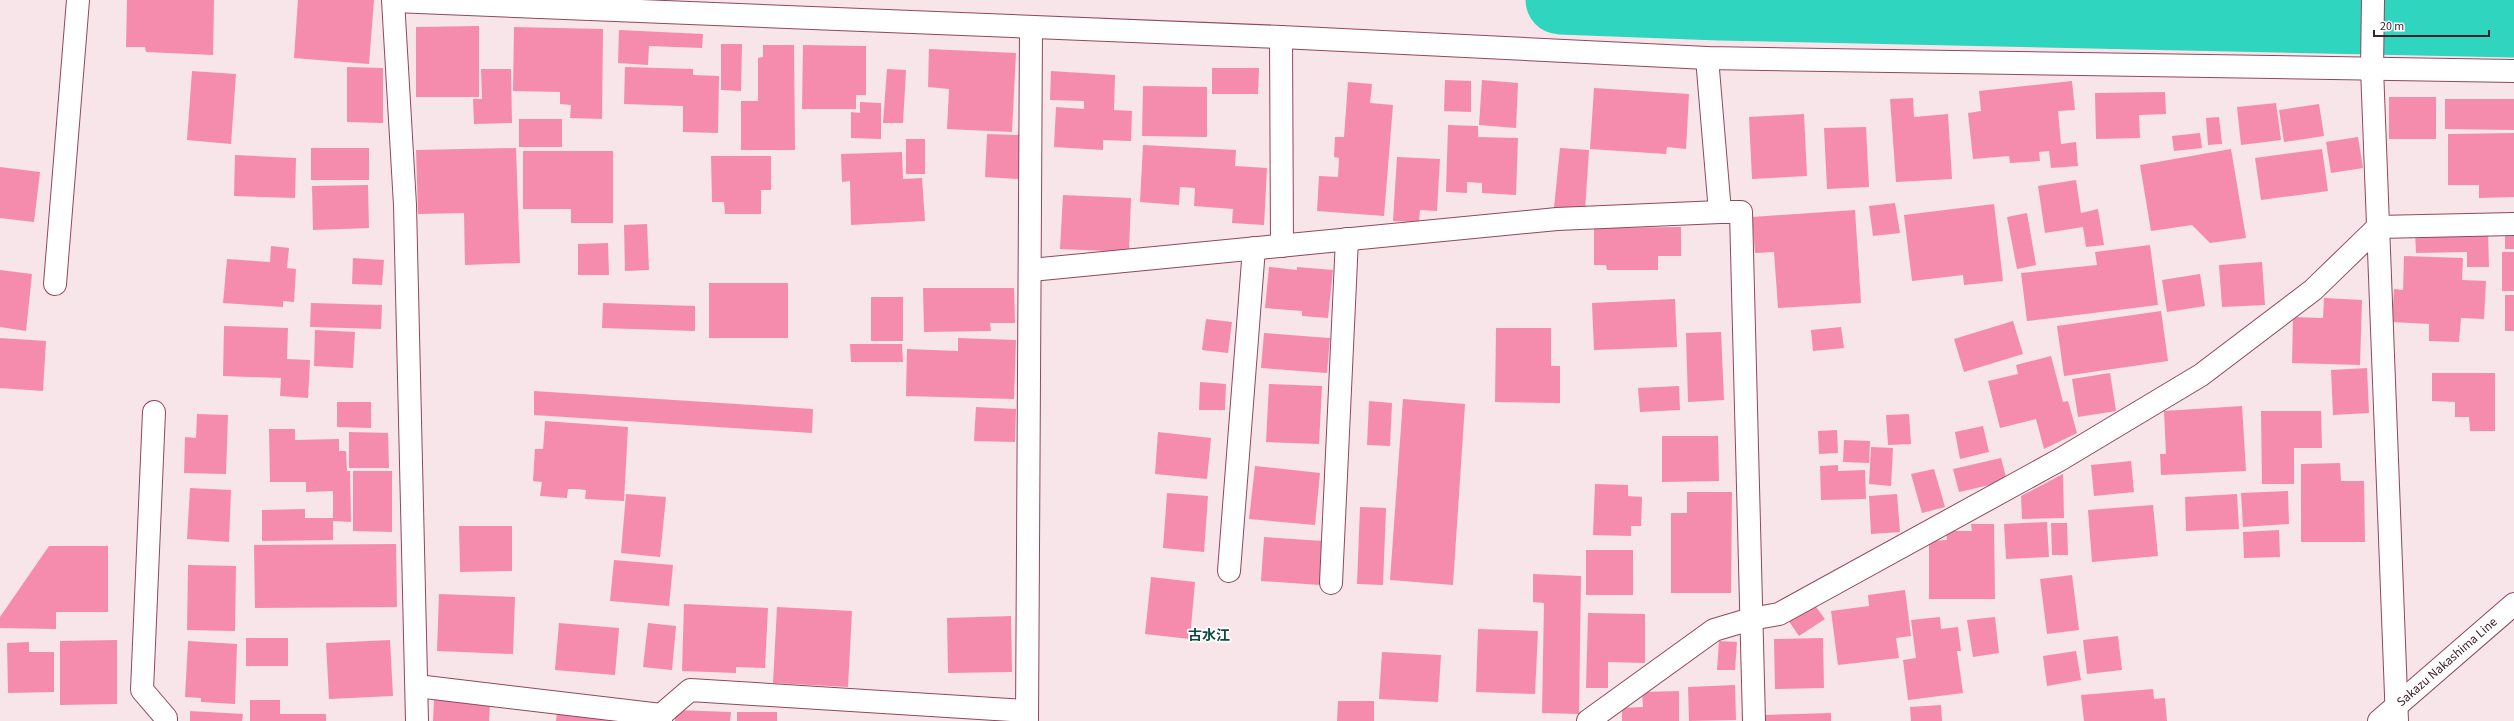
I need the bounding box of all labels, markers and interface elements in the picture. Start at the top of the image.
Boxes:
scale bar [2374,12,2489,38]
text: 20 m [2380,18,2404,35]
street label: Sakazu Nakashima Line [2393,613,2501,711]
district label: 古水江 [1188,626,1230,646]

